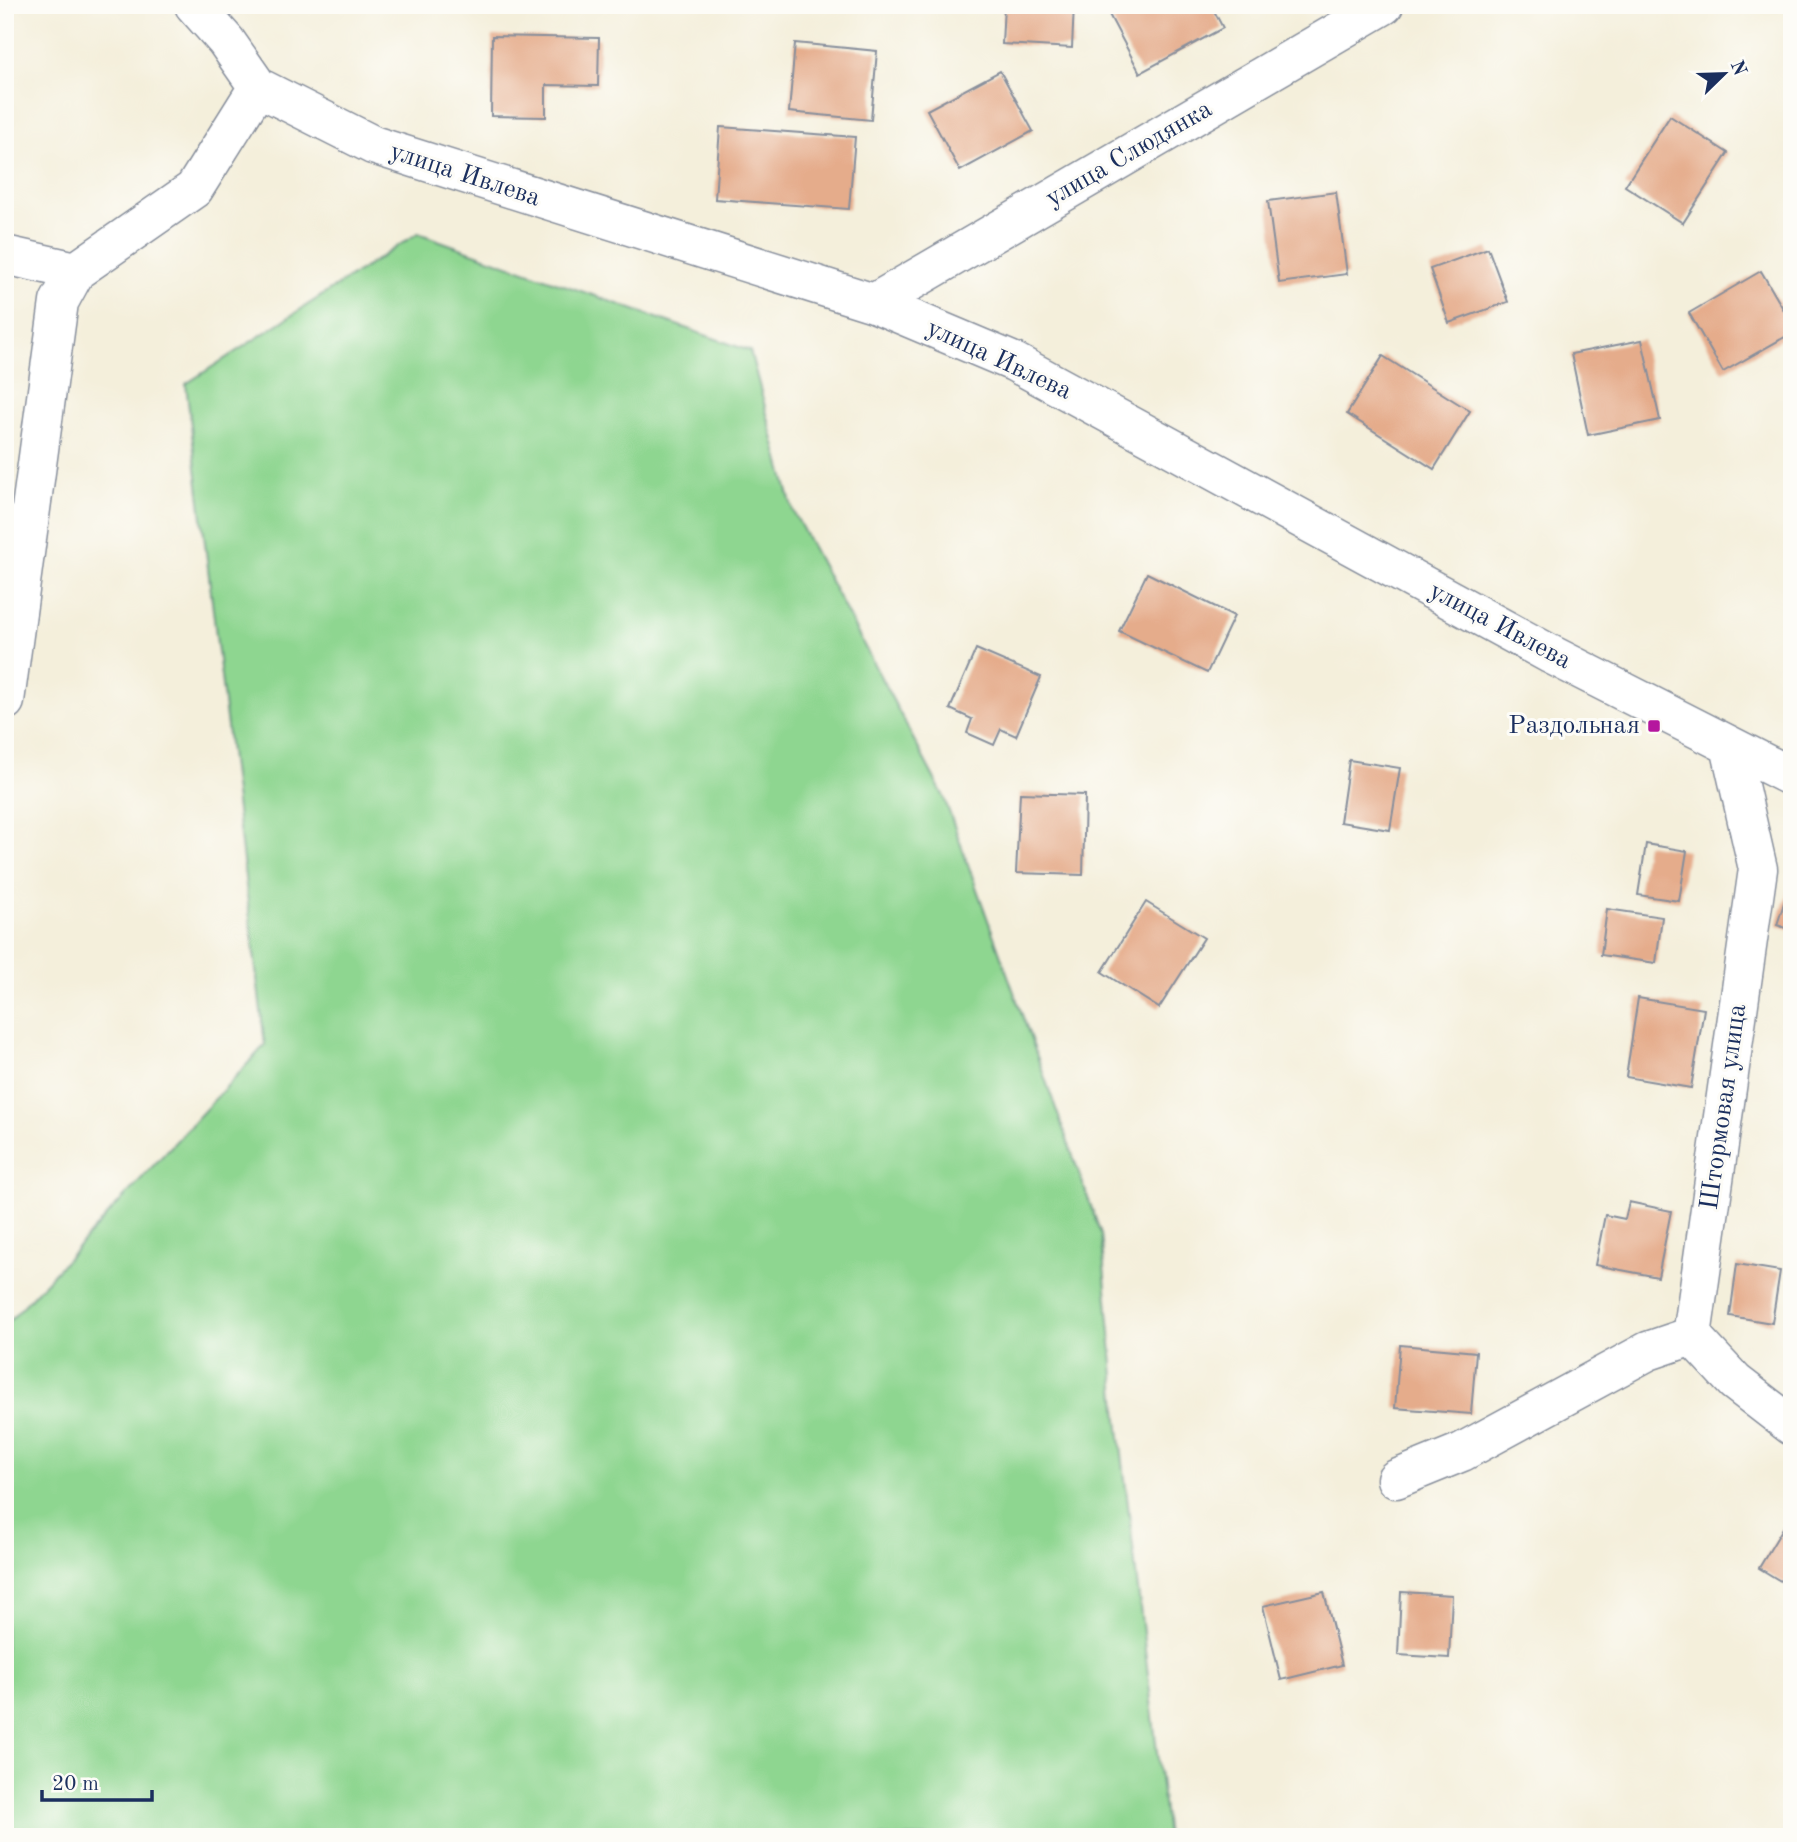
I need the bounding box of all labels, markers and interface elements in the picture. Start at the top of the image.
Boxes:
north arrow [1688,38,1758,108]
text: N [1726,58,1749,79]
street label: улица Слюдянка [1041,96,1217,212]
street label: улица Ивлева [386,138,544,212]
street label: улица Ивлева [923,315,1076,405]
street label: улица Ивлева [1425,578,1575,674]
place label: Раздольная [1508,713,1640,739]
marker: Раздольная [1646,718,1662,734]
street label: Штормовая улица [1697,1002,1751,1212]
scale bar [42,1758,152,1802]
text: 20 m [52,1774,99,1795]

